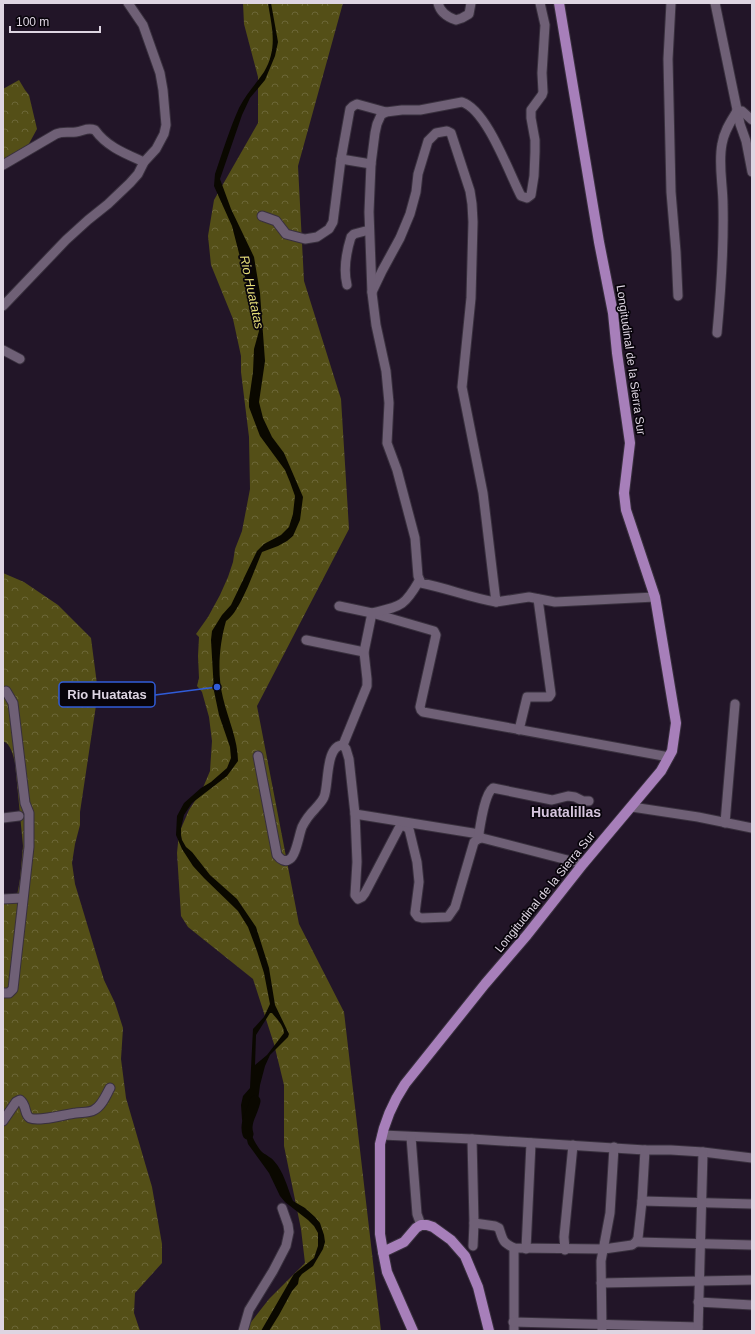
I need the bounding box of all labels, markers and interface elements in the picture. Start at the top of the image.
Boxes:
scale bar [10,8,100,34]
text: 100 m [16,15,49,29]
water label: Rio Huatatas [237,254,267,331]
street label: Longitudinal de la Sierra Sur [614,284,648,436]
callout: Rio Huatatas [59,682,155,707]
text: Rio Huatatas [67,687,147,702]
district label: Huatalillas [531,804,601,820]
street label: Longitudinal de la Sierra Sur [492,829,598,955]

